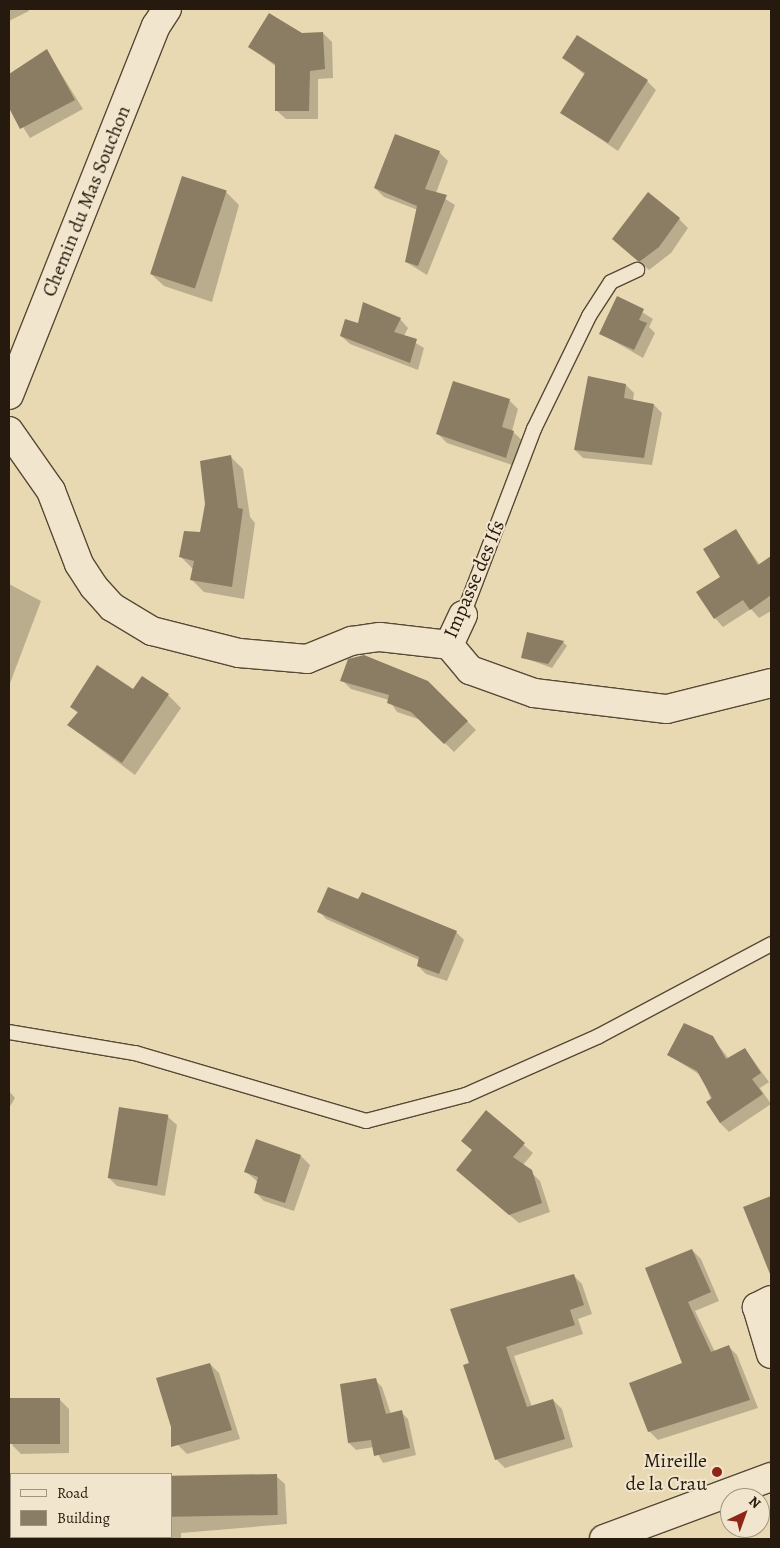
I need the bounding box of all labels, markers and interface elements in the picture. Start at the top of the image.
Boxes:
street label: Chemin du Mas Souchon [37,102,135,300]
street label: Impasse des Ifs [438,516,510,642]
place label: Mireille de la Crau [625,1448,707,1495]
marker: Mireille de la Crau [711,1466,723,1478]
legend [10,1473,172,1538]
text: Road [57,1483,88,1503]
north arrow [720,1488,770,1538]
text: N [745,1492,765,1513]
text: Building [57,1508,110,1528]

